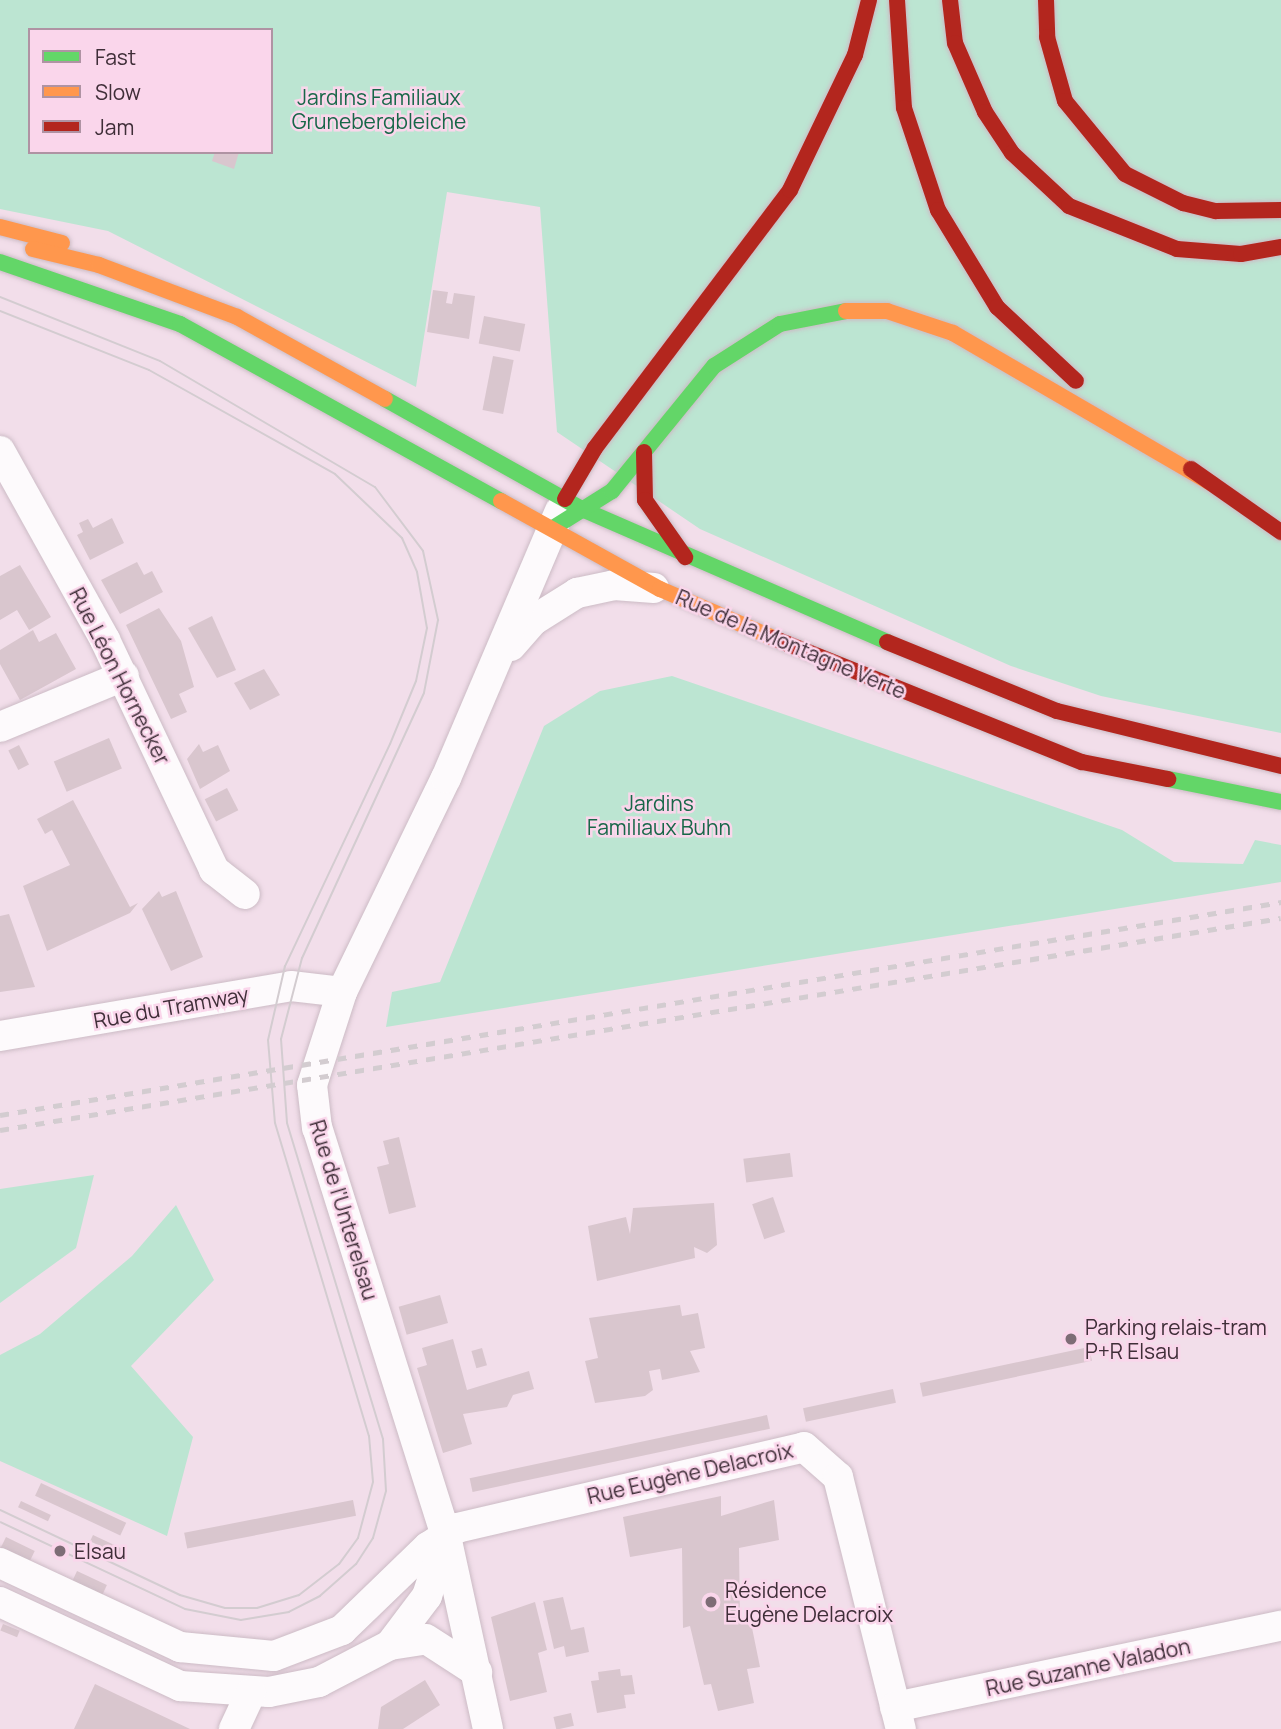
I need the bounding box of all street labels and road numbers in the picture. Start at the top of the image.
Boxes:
street label: Rue Léon Hornecker [65,583,175,769]
street label: Rue de la Montagne Verte [672,584,910,704]
street label: Rue du Tramway [92,981,250,1033]
street label: Rue de l'Unterelsau [305,1117,383,1303]
street label: Rue Eugène Delacroix [585,1437,795,1509]
street label: Rue Suzanne Valadon [983,1633,1193,1701]

